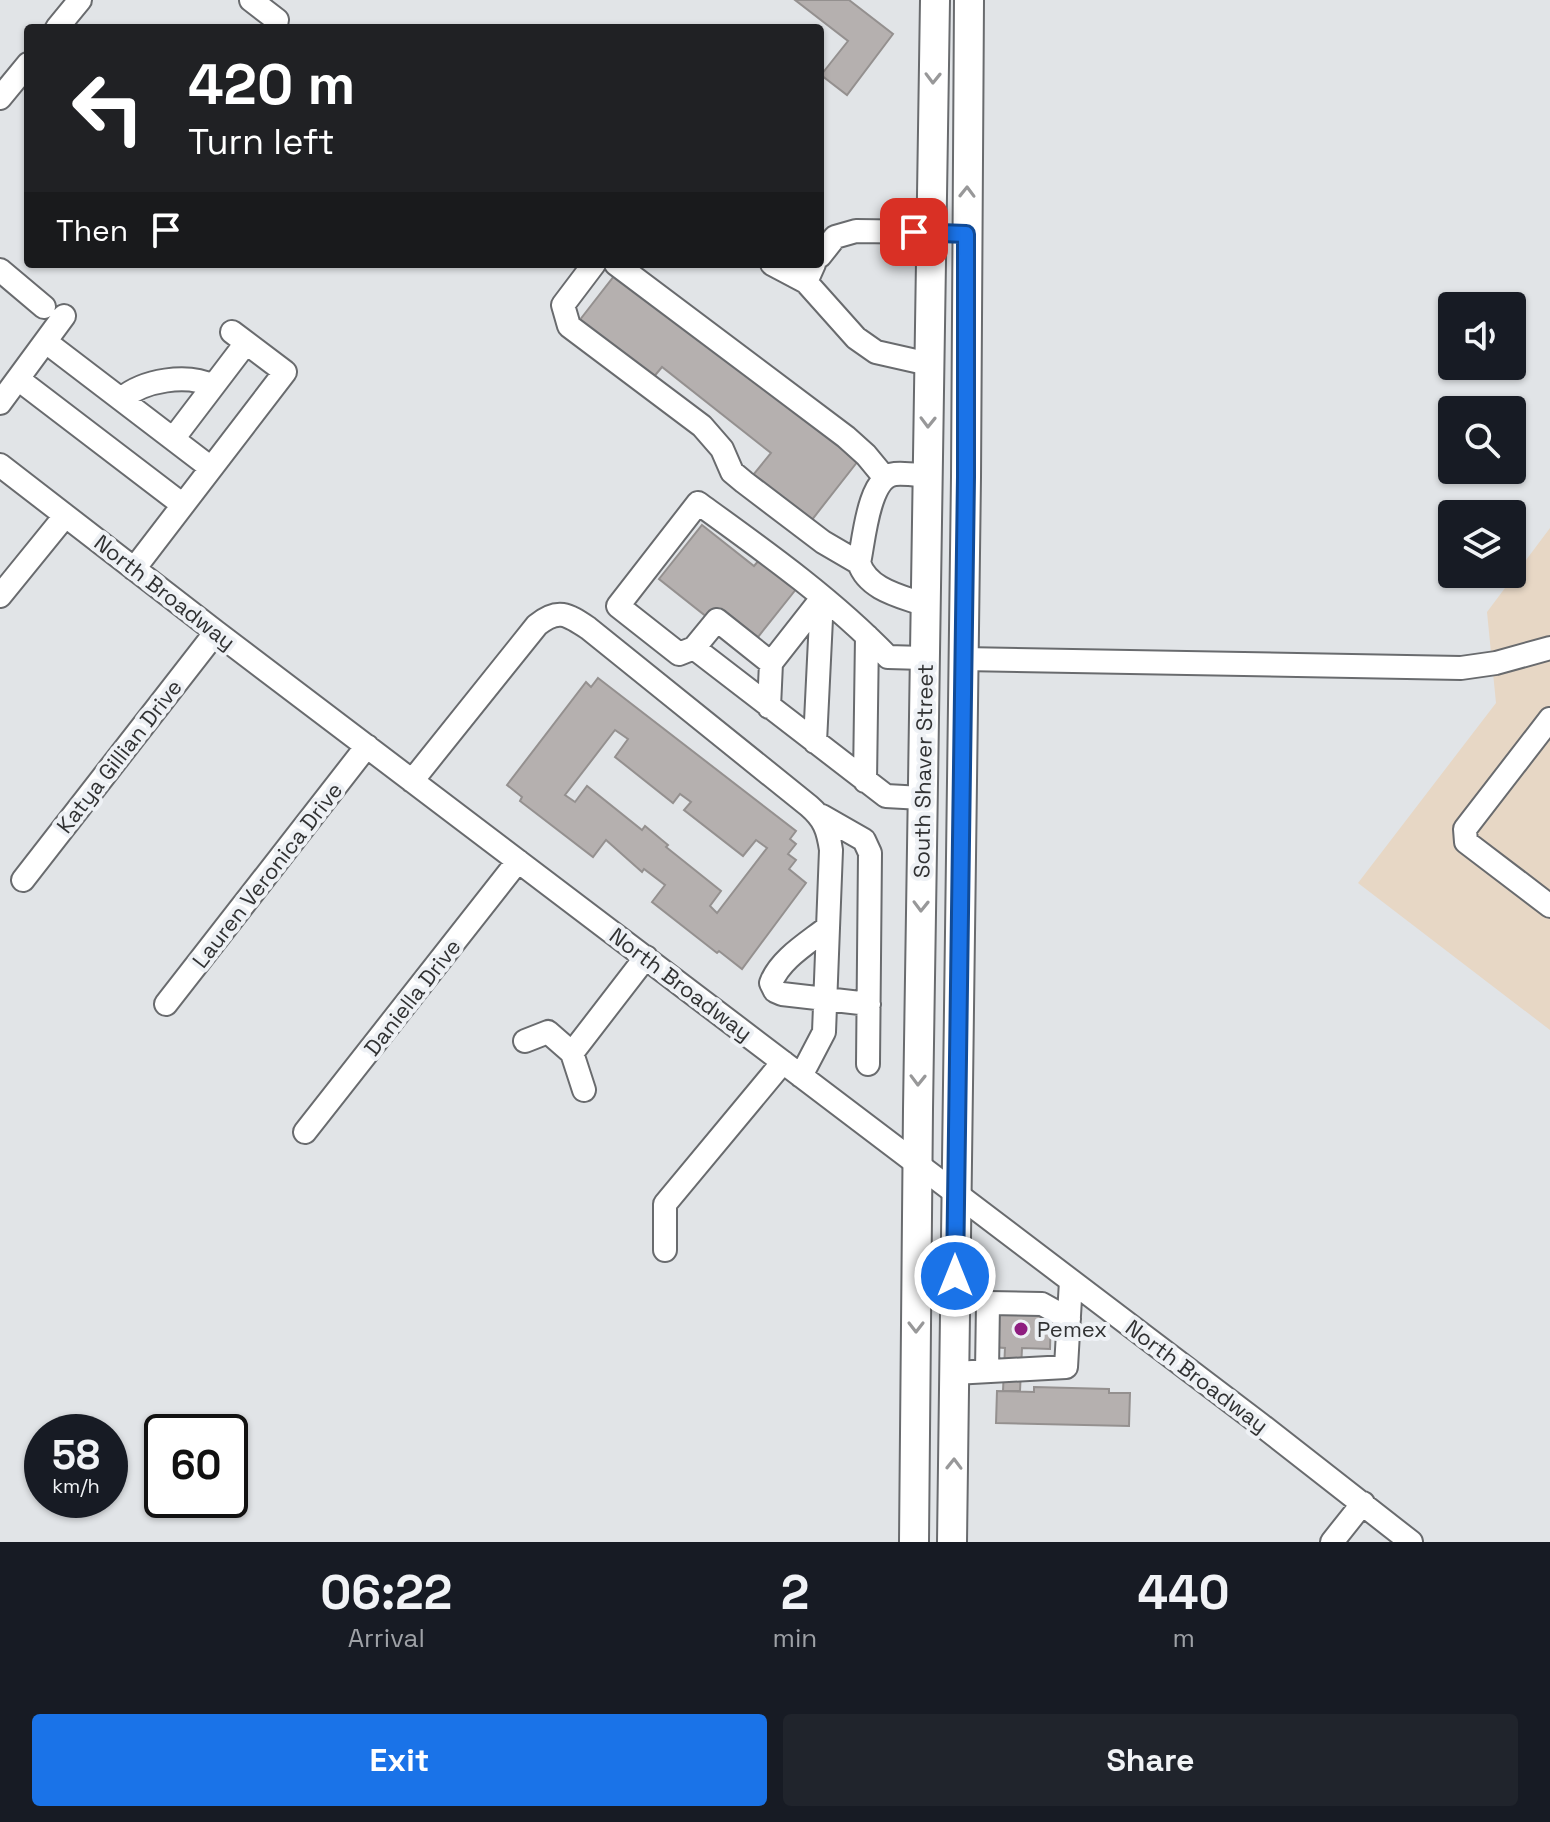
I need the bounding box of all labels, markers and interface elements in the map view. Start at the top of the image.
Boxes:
text: 420 m [188,49,355,120]
icon: left [56,56,160,160]
one-way arrow [925,72,942,85]
text: Turn left [188,119,335,165]
one-way arrow [958,185,976,198]
pin [880,198,948,266]
icon: arrive [144,208,188,252]
icon: arrive [892,210,936,254]
text: Then [56,211,128,250]
map controls [1438,292,1526,588]
button: sound [1438,292,1526,380]
button: search [1438,396,1526,484]
one-way arrow [919,416,937,429]
button: layers [1438,500,1526,588]
street label: North Broadway [89,528,241,656]
street label: South Shaver Street [907,664,939,878]
street label: Katya Gillian Drive [50,673,188,839]
street label: Lauren Veronica Drive [186,777,348,973]
one-way arrow [912,900,929,913]
street label: North Broadway [604,921,758,1047]
street label: Daniella Drive [358,933,466,1061]
one-way arrow [909,1074,927,1087]
position arrow [913,1234,997,1318]
street label: North Broadway [1120,1313,1274,1439]
place label: Pemex [1037,1315,1107,1343]
marker: Pemex [1012,1320,1030,1338]
one-way arrow [907,1321,925,1334]
speed limit sign: 60 [144,1414,248,1518]
text: 58 [52,1430,100,1481]
one-way arrow [945,1457,962,1470]
text: km/h [52,1473,100,1499]
text: 06:22 [320,1562,452,1623]
text: 2 [781,1562,809,1623]
text: 440 [1138,1562,1230,1623]
text: Arrival [348,1621,425,1655]
text: min [773,1621,817,1655]
text: m [1172,1621,1195,1655]
button: Exit [32,1714,767,1806]
button: Share [783,1714,1518,1806]

